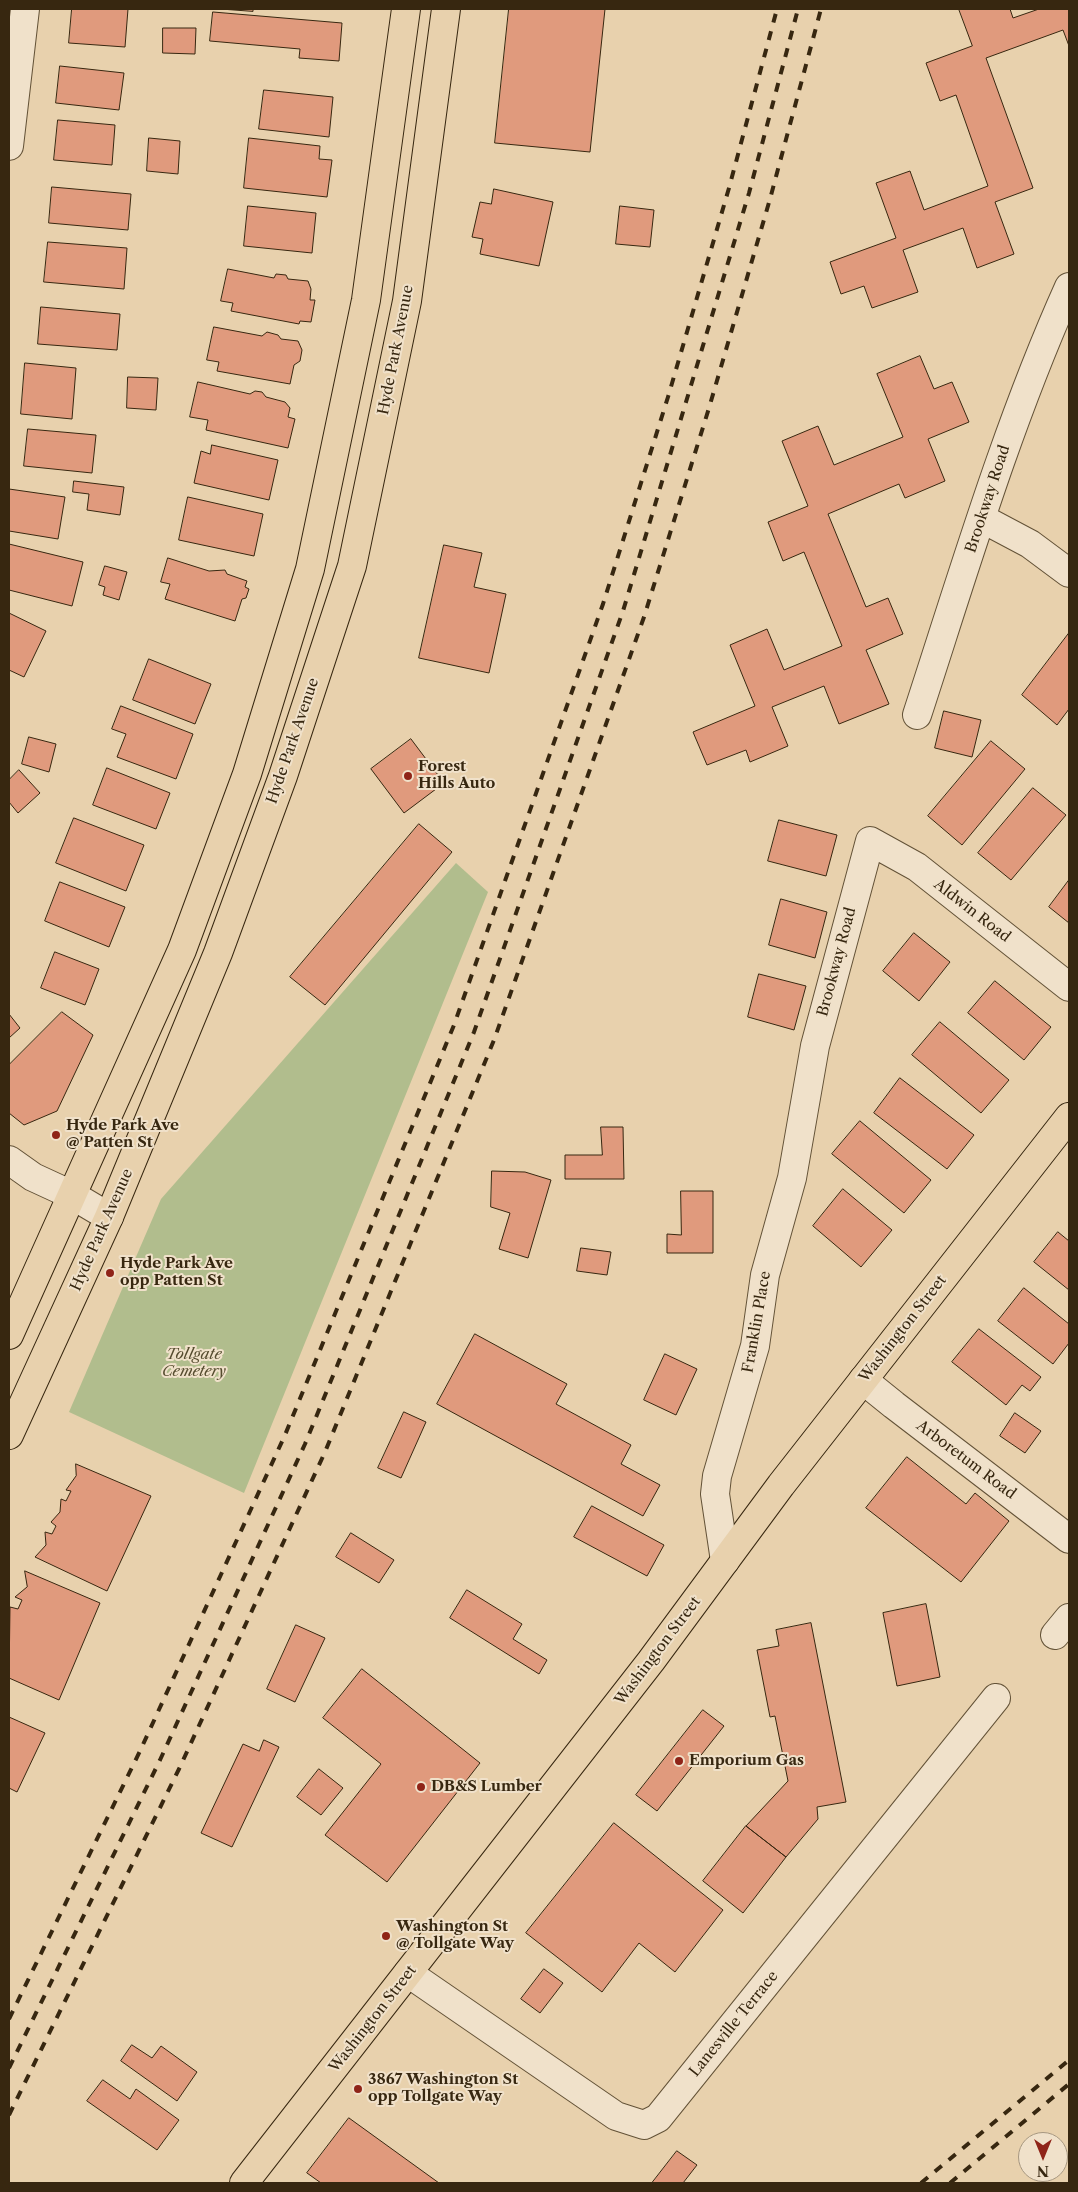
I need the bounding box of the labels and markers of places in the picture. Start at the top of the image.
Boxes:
place label: Forest Hills Auto [418,758,495,793]
marker: Forest Hills Auto [402,770,414,782]
place label: Hyde Park Ave @ Patten St [66,1117,179,1152]
marker: Hyde Park Ave @ Patten St [50,1129,62,1141]
place label: Hyde Park Ave opp Patten St [120,1255,233,1290]
marker: Hyde Park Ave opp Patten St [104,1267,116,1279]
place label: Emporium Gas [689,1752,804,1770]
marker: Emporium Gas [673,1755,685,1767]
place label: DB&S Lumber [431,1778,542,1796]
marker: DB&S Lumber [415,1781,427,1793]
place label: Washington St @ Tollgate Way [396,1918,514,1953]
marker: Washington St @ Tollgate Way [380,1930,392,1942]
place label: 3867 Washington St opp Tollgate Way [368,2071,518,2106]
marker: 3867 Washington St opp Tollgate Way [352,2083,364,2095]

